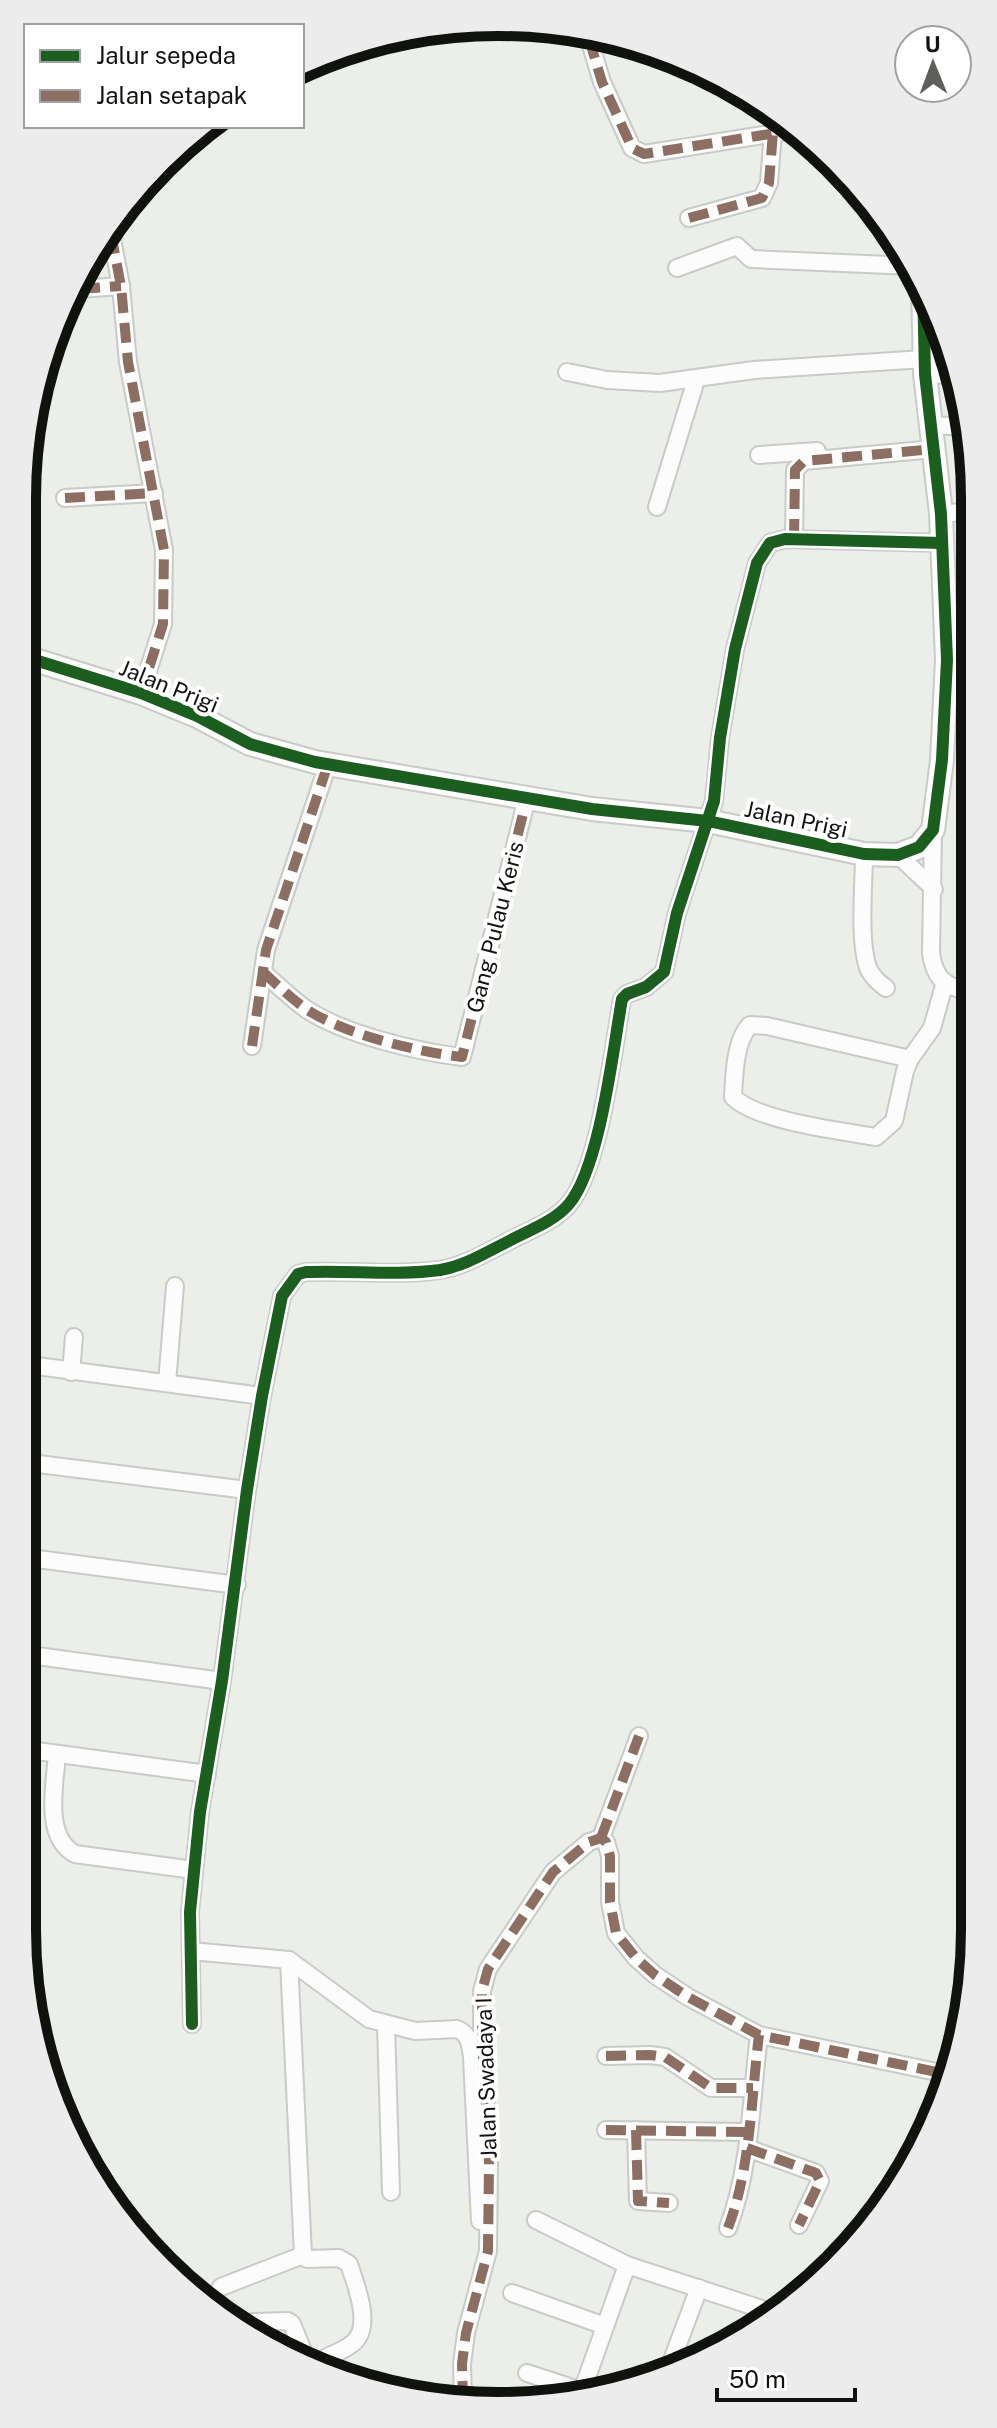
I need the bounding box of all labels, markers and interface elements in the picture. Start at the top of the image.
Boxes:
legend [24,24,304,128]
north arrow [893,24,973,104]
text: U [924,31,941,57]
text: Jalur sepeda [96,41,236,69]
text: Jalan setapak [96,81,247,109]
street label: Jalan Prigi [116,654,222,718]
street label: Jalan Prigi [742,795,850,843]
street label: Gang Pulau Keris [461,839,529,1015]
street label: Jalan Swadaya I [470,1997,502,2159]
scale bar [717,2352,855,2402]
text: 50 m [729,2365,786,2393]

